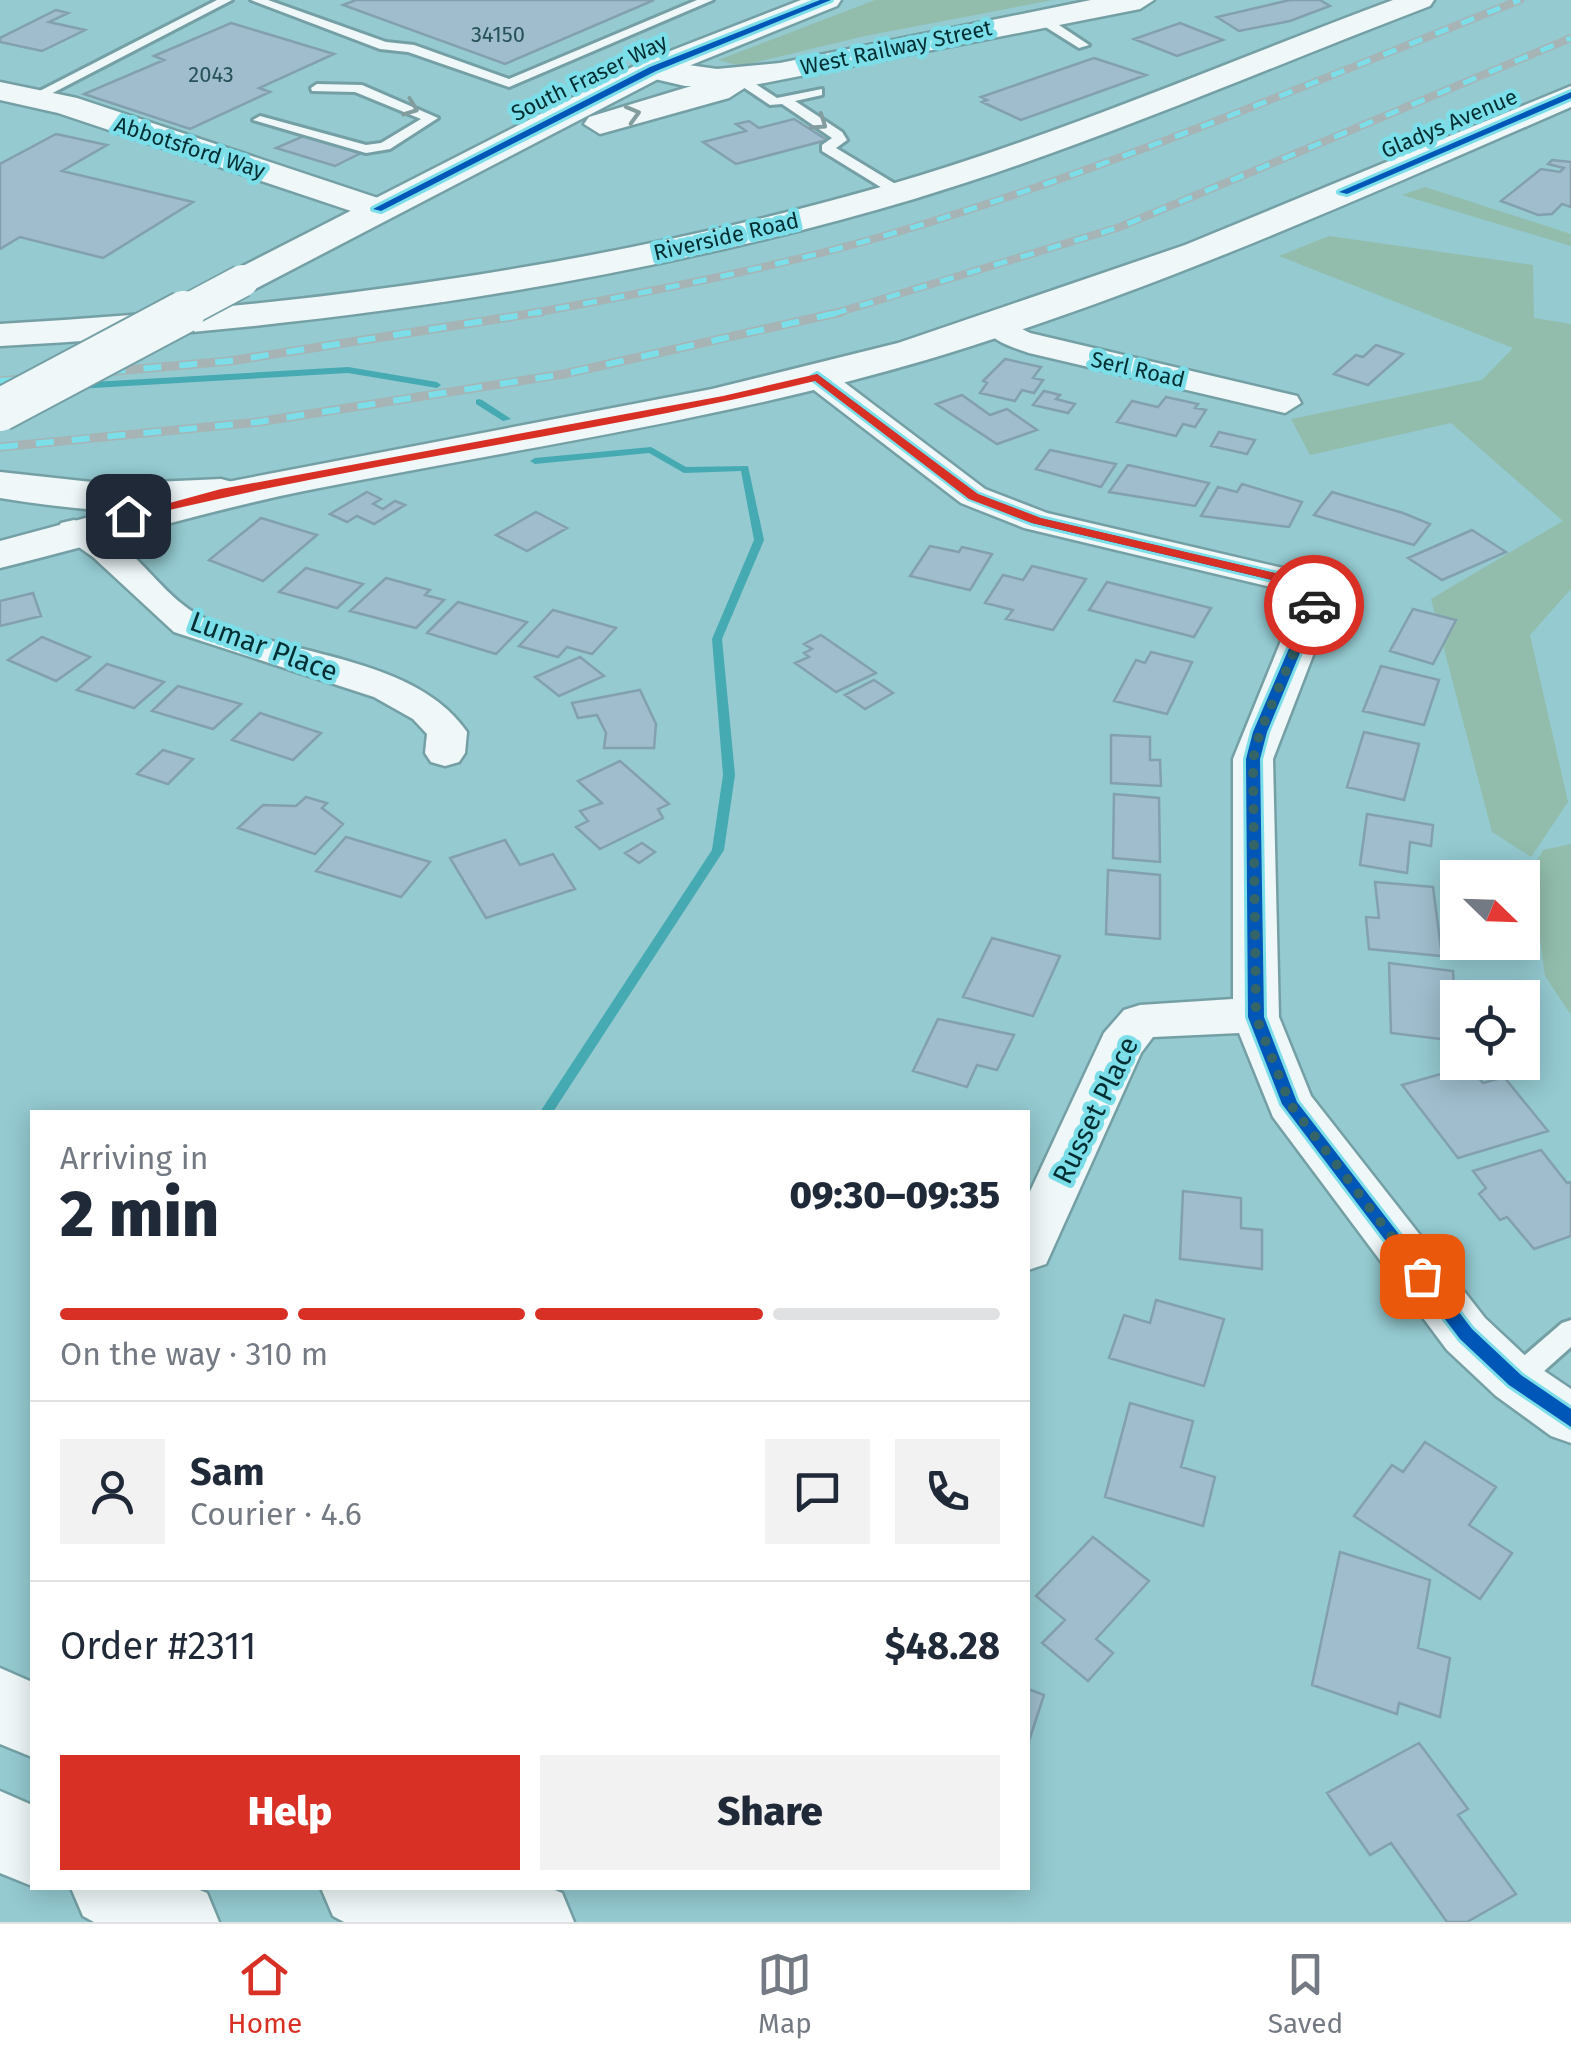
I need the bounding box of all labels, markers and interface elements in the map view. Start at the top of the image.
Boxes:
street label: West Railway Street [798,14,994,81]
house number: 34150 [471,21,525,48]
street label: South Fraser Way [507,28,672,127]
house number: 2043 [188,61,234,88]
street label: Gladys Avenue [1377,83,1521,164]
one-way arrow [401,96,418,117]
one-way arrow [624,105,641,126]
street label: Abbotsford Way [111,110,269,185]
one-way arrow [808,111,827,129]
street label: Riverside Road [651,207,802,266]
street label: Serl Road [1088,346,1187,393]
pin [86,474,171,559]
icon: home [101,489,156,544]
courier [1264,555,1364,655]
icon: car [1287,578,1342,633]
street label: Lumar Place [186,605,342,688]
north arrow [1440,860,1540,960]
map controls [1440,860,1540,1080]
button: locate [1440,980,1540,1080]
street label: Russet Place [1046,1031,1145,1189]
text: Arriving in [60,1139,208,1177]
text: 09:30–09:35 [790,1172,1000,1218]
text: 2 min [60,1175,219,1253]
pin [1380,1234,1465,1319]
icon: bag [1395,1249,1450,1304]
text: On the way · 310 m [60,1335,328,1373]
button: person [60,1439,165,1544]
button: chat [765,1439,870,1544]
button: phone [895,1439,1000,1544]
text: Sam [190,1449,265,1495]
text: Courier · 4.6 [190,1495,362,1533]
text: Order #2311 [60,1623,256,1669]
text: $48.28 [885,1623,1000,1669]
button: Help [60,1755,520,1870]
button: Share [540,1755,1000,1870]
tab: Home [228,1947,302,2040]
tab: Map [757,1947,812,2040]
tab: Saved [1268,1947,1343,2040]

